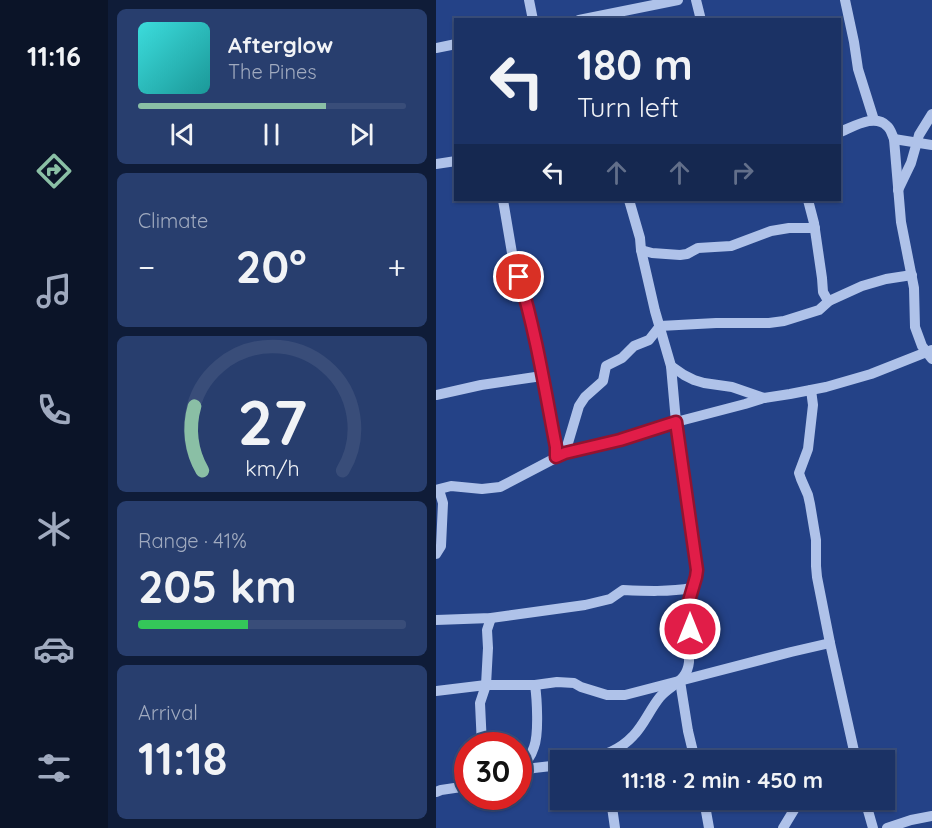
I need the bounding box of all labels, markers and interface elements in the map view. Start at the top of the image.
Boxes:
text: Afterglow [228,31,333,59]
text: 180 m [577,38,693,91]
text: 11:16 [27,39,81,73]
icon: left [478,42,556,120]
text: The Pines [228,59,317,84]
text: Turn left [577,90,679,124]
icon: previous [166,118,199,151]
icon: pause [255,118,288,151]
icon: next [345,118,378,151]
icon: directions [33,150,75,192]
icon: left [537,156,570,189]
icon: ahead [600,156,633,189]
icon: ahead [663,156,696,189]
icon: right [726,156,759,189]
text: Climate [138,208,208,233]
text: 20° [236,238,307,294]
text: − [138,246,155,287]
text: + [387,246,406,287]
pin [493,251,544,302]
icon: arrive [502,260,535,293]
icon: music [33,270,75,312]
text: 27 [237,383,307,461]
icon: phone [33,389,75,431]
text: km/h [245,455,299,481]
icon: climate [33,508,75,550]
text: Range · 41% [138,528,247,553]
text: 205 km [138,558,297,614]
position arrow [658,597,722,661]
icon: car [33,628,75,670]
text: Arrival [138,700,198,725]
text: 11:18 [138,730,227,786]
speed limit sign: 30 [454,732,532,810]
icon: filters [33,747,75,789]
text: 11:18 · 2 min · 450 m [622,766,823,794]

